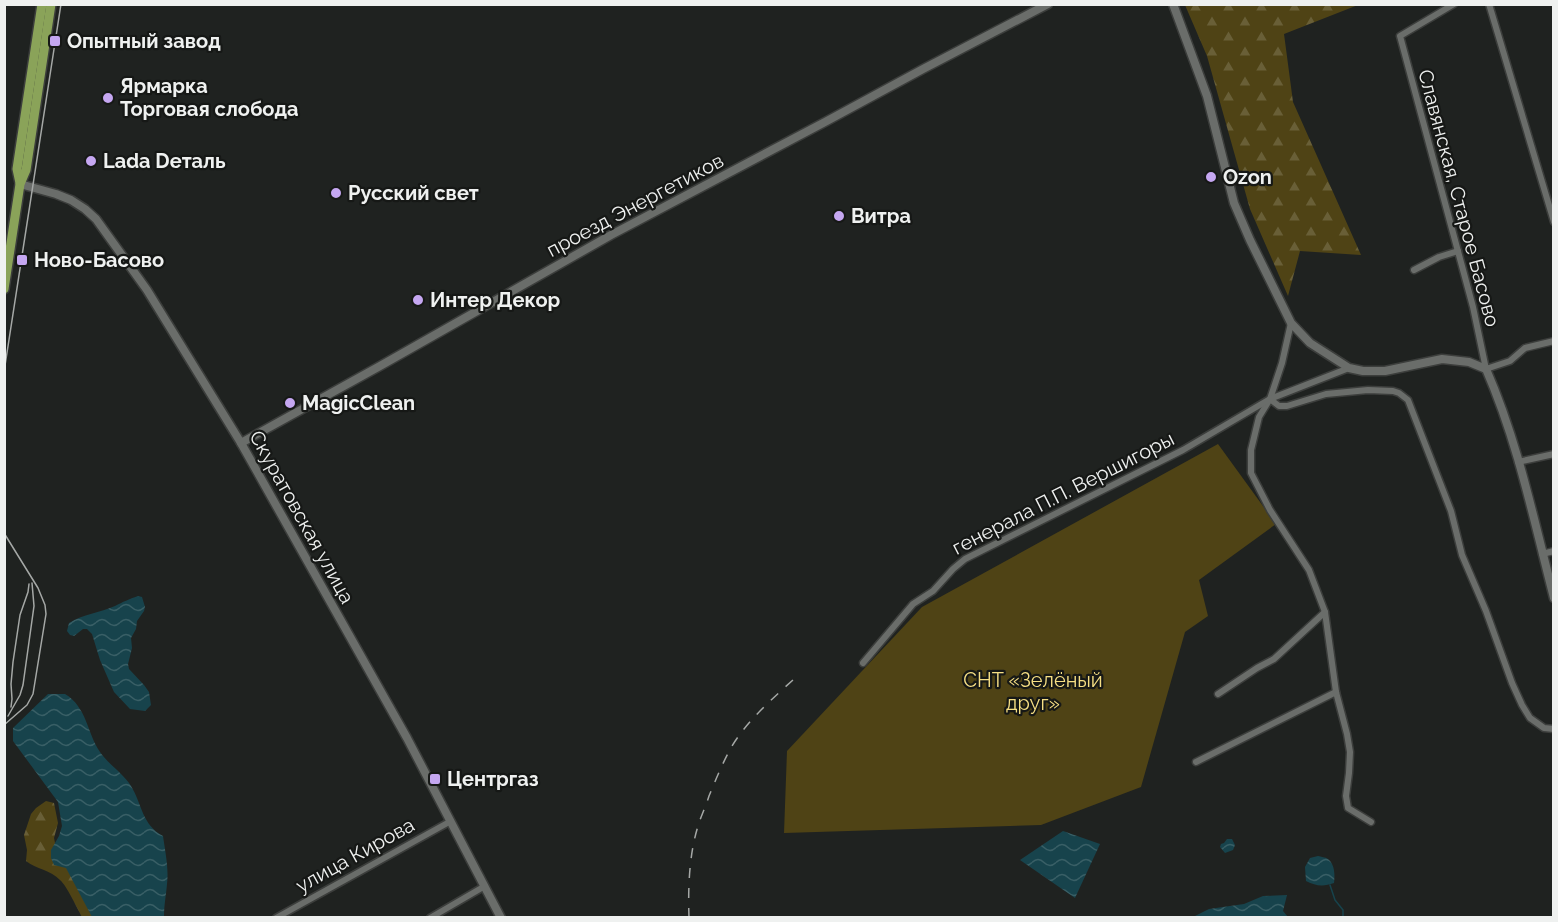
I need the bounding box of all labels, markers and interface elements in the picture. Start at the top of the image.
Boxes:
place label: Опытный завод [67,29,221,53]
marker: Опытный завод [48,34,62,48]
street label: Славянская, Старое Басово [1413,67,1505,329]
place label: Ярмарка Торговая слобода [120,74,299,121]
marker: Ярмарка Торговая слобода [101,91,115,105]
street label: проезд Энергетиков [542,148,728,262]
place label: Lada Dеталь [103,149,226,173]
marker: Lada Dеталь [84,154,98,168]
place label: Ozon [1223,165,1272,189]
marker: Ozon [1204,170,1218,184]
place label: Русский свет [348,181,479,205]
marker: Русский свет [329,186,343,200]
place label: Витра [851,204,911,228]
marker: Витра [832,209,846,223]
place label: Ново-Басово [34,248,164,272]
marker: Ново-Басово [15,253,29,267]
place label: Интер Декор [430,288,561,312]
marker: Интер Декор [411,293,425,307]
place label: MagicClean [302,391,415,415]
marker: MagicClean [283,396,297,410]
street label: Скуратовская улица [245,426,359,608]
street label: генерала П.П. Вершигоры [948,426,1178,560]
park label: СНТ «Зелёный друг» [963,668,1103,715]
place label: Центргаз [447,767,539,791]
marker: Центргаз [428,772,442,786]
street label: улица Кирова [291,812,419,898]

